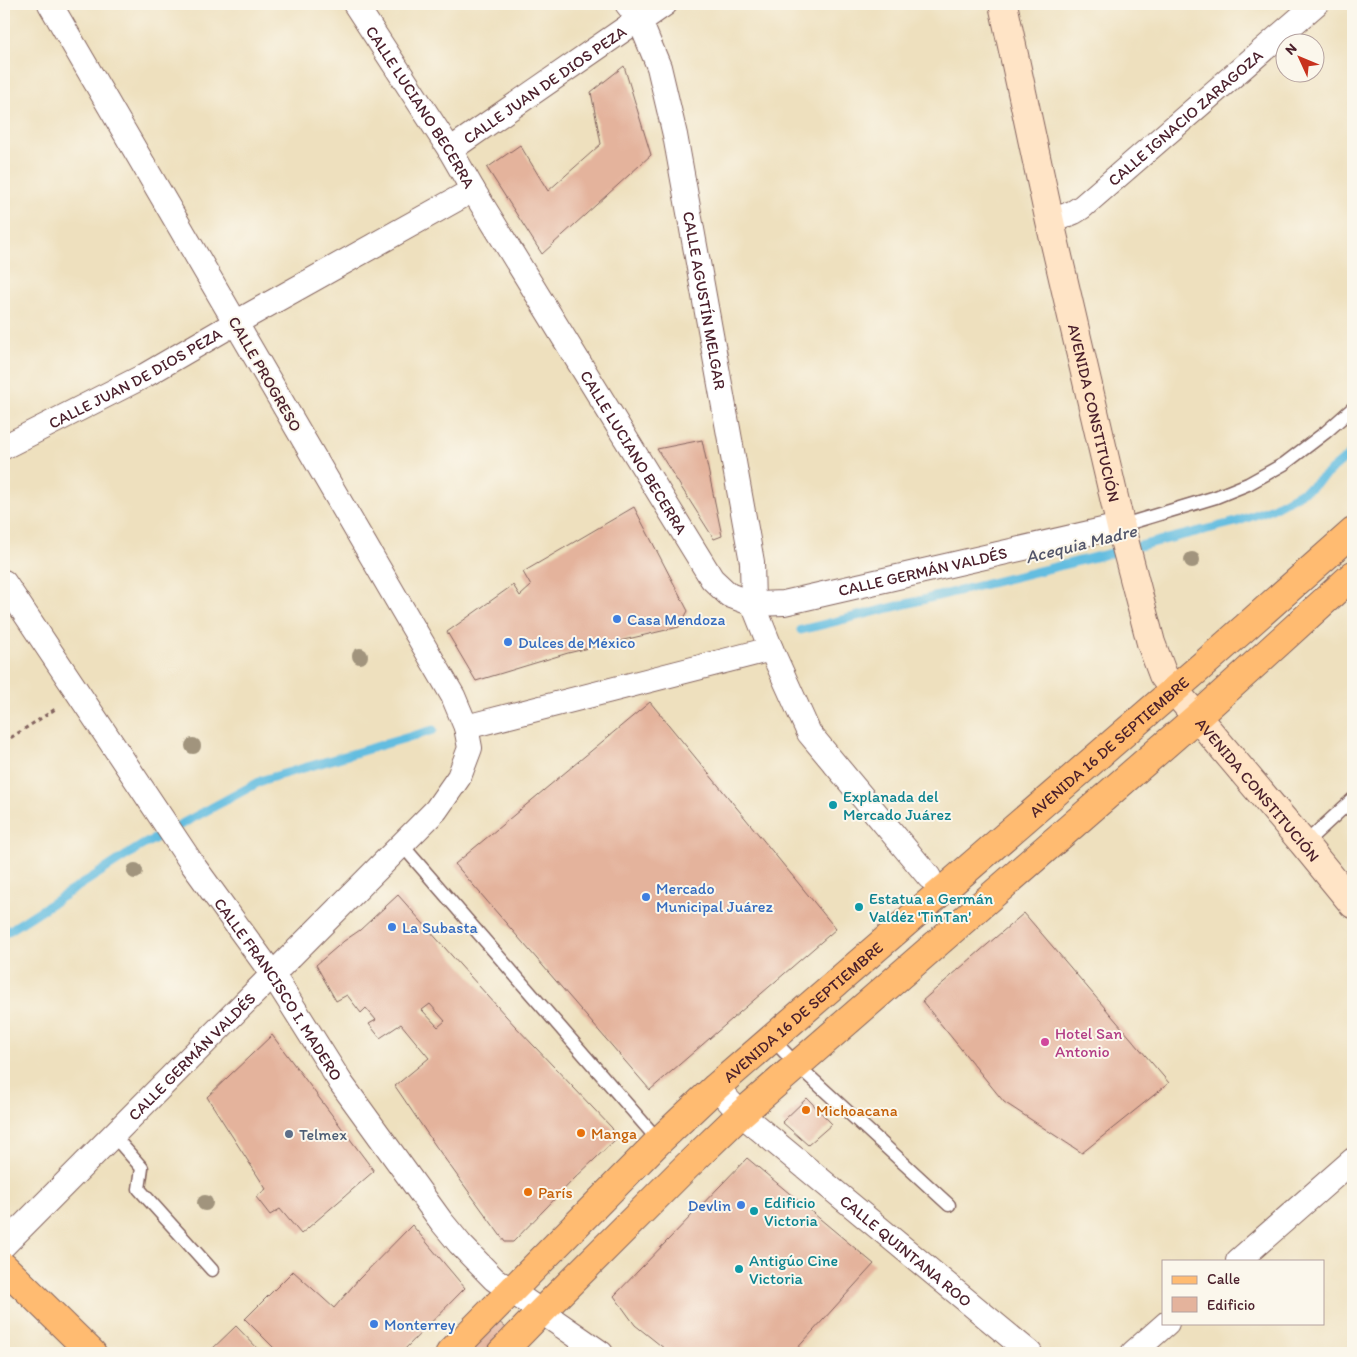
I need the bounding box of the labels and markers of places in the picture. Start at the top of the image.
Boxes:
place label: Casa Mendoza [627,610,726,629]
marker: Casa Mendoza [611,613,623,625]
place label: Dulces de México [518,633,635,652]
marker: Dulces de México [502,636,514,648]
place label: Explanada del Mercado Juárez [843,787,952,824]
marker: Explanada del Mercado Juárez [827,799,839,811]
place label: Mercado Municipal Juárez [656,879,773,916]
place label: Estatua a Germán Valdéz 'TinTan' [869,889,993,926]
marker: Mercado Municipal Juárez [640,891,652,903]
marker: Estatua a Germán Valdéz 'TinTan' [853,901,865,913]
place label: La Subasta [402,918,479,937]
marker: La Subasta [386,921,398,933]
place label: Hotel San Antonio [1055,1024,1122,1061]
marker: Hotel San Antonio [1039,1036,1051,1048]
place label: Michoacana [816,1101,898,1120]
marker: Michoacana [800,1104,812,1116]
place label: Manga [591,1124,637,1143]
place label: Telmex [299,1125,347,1144]
marker: Manga [575,1127,587,1139]
marker: Telmex [283,1128,295,1140]
place label: París [538,1183,573,1202]
marker: París [522,1186,534,1198]
place label: Edificio Victoria [764,1193,819,1230]
place label: Devlin [688,1196,731,1215]
marker: Devlin [735,1199,747,1211]
marker: Edificio Victoria [748,1205,760,1217]
place label: Antigúo Cine Victoria [749,1251,838,1288]
marker: Antigúo Cine Victoria [733,1263,745,1275]
place label: Monterrey [384,1315,456,1334]
marker: Monterrey [368,1318,380,1330]

